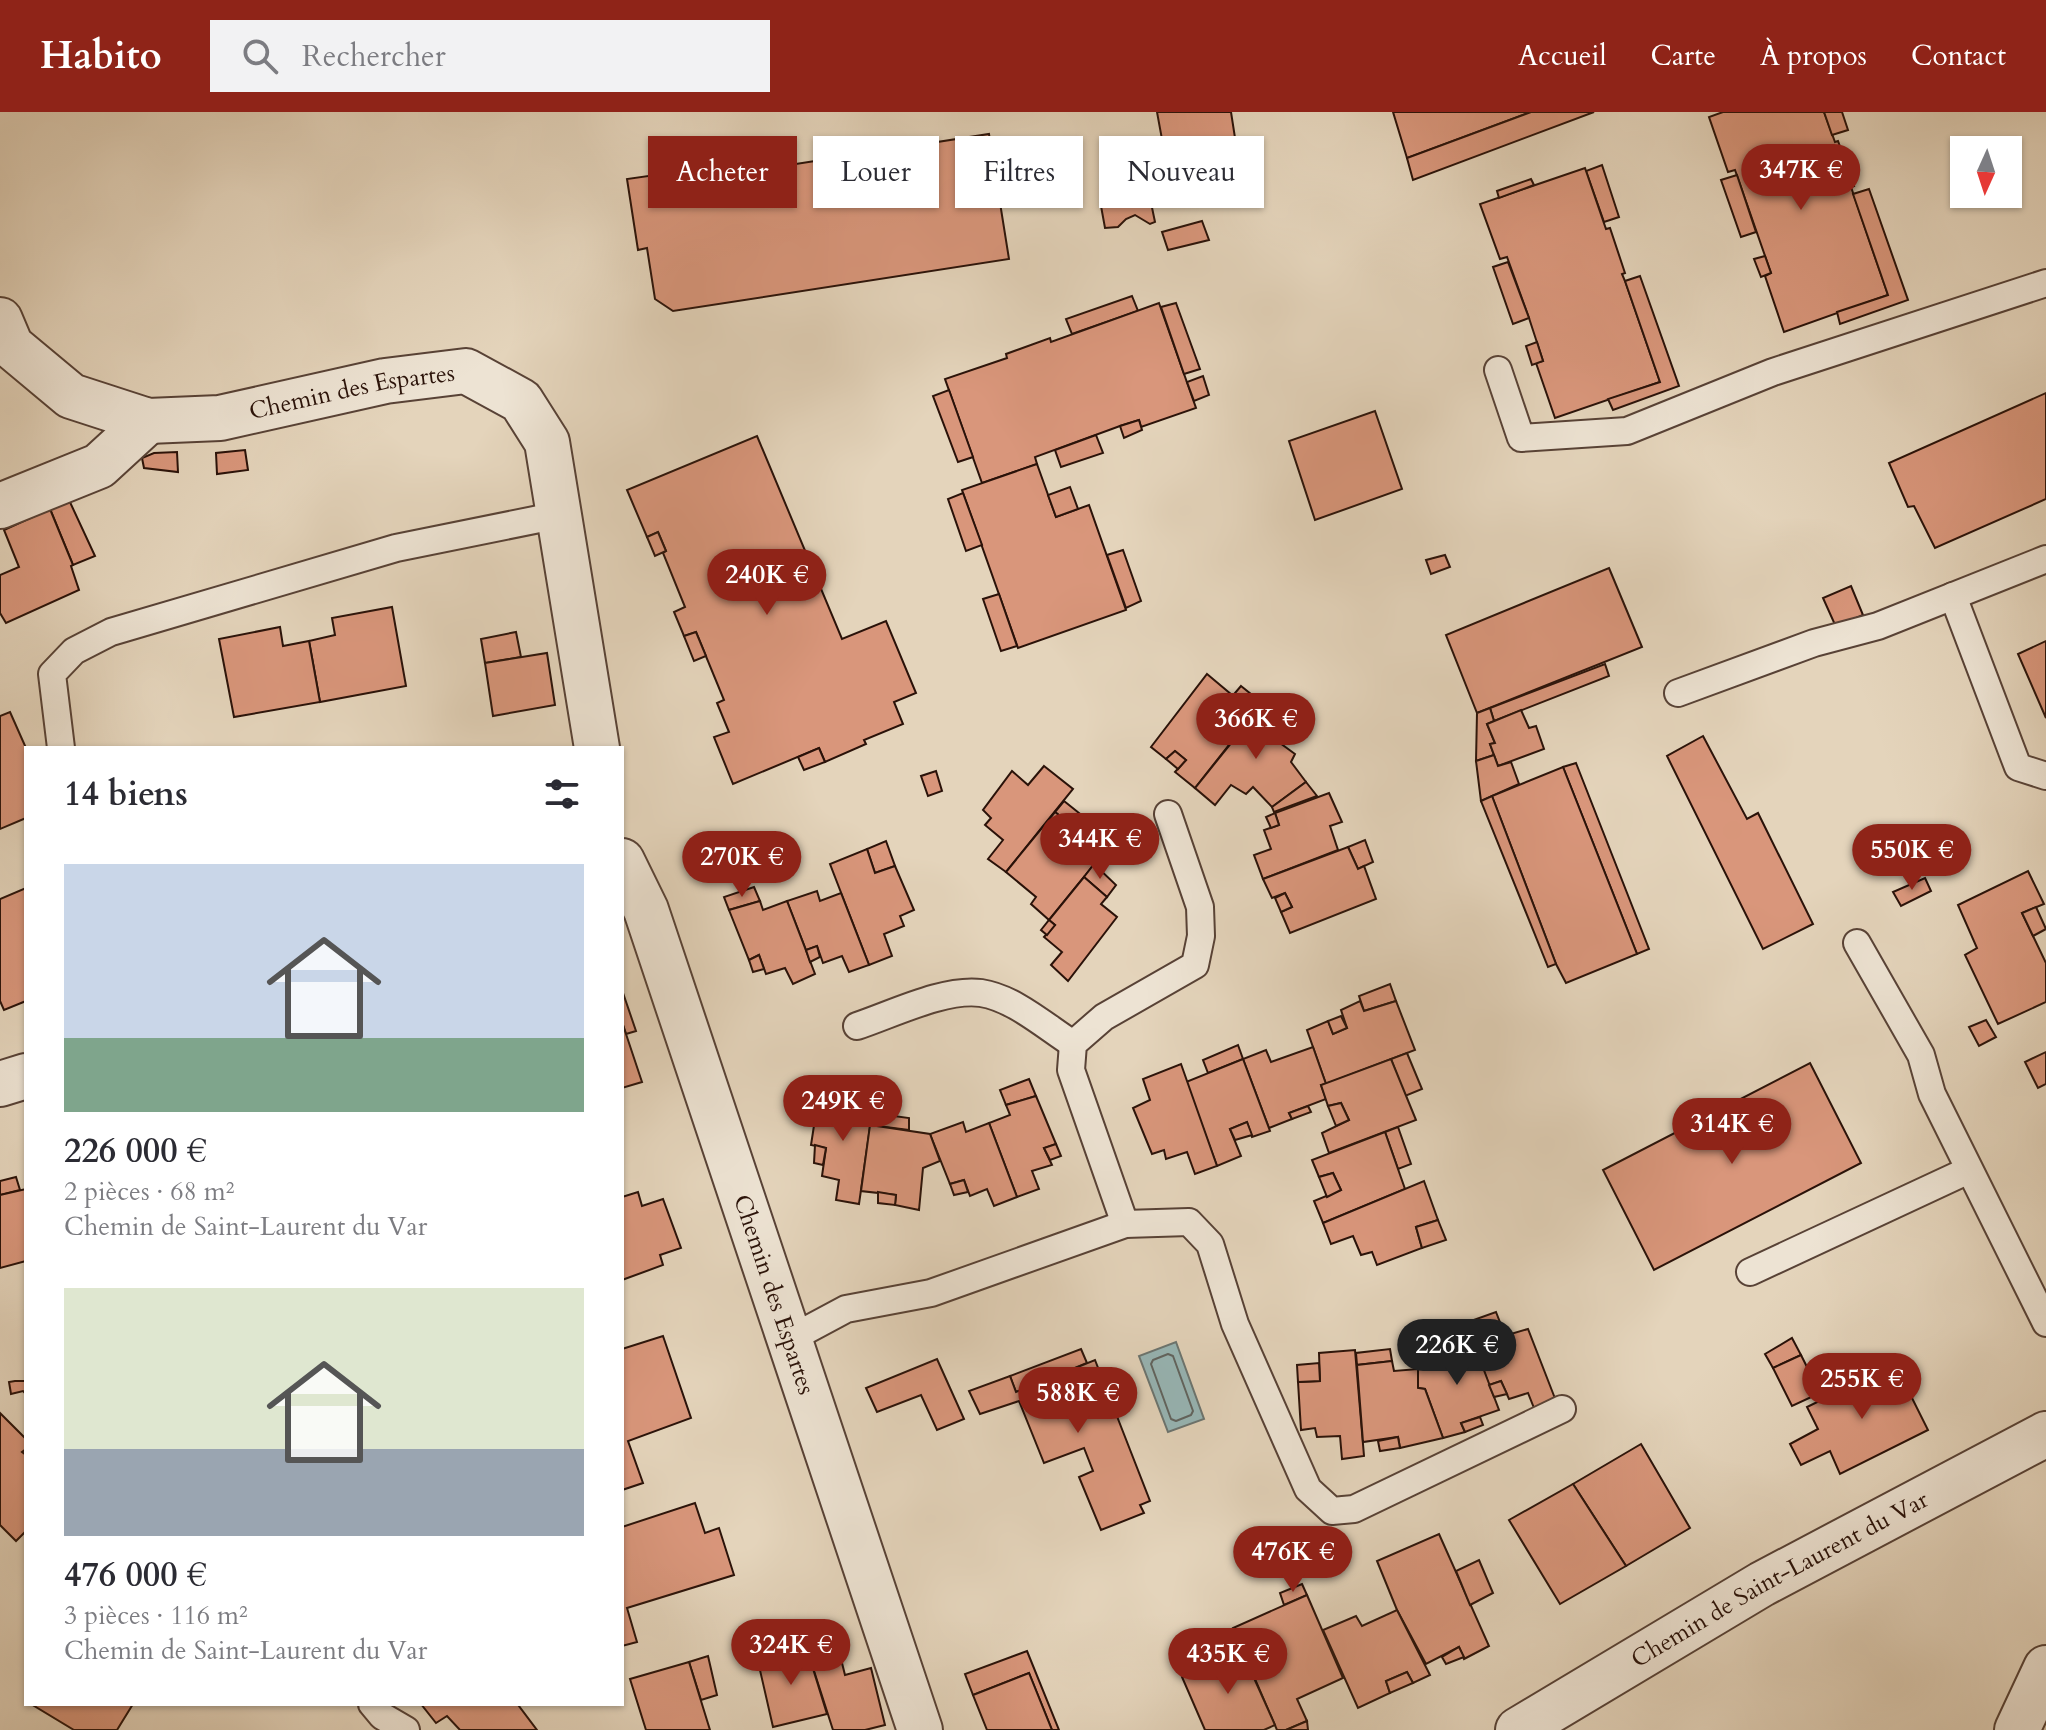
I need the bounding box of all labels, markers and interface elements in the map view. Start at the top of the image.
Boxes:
search box [210,20,770,92]
text: Habito [40,30,162,82]
icon: search [238,34,282,78]
text: Rechercher [302,36,446,77]
text: Accueil [1518,37,1607,75]
text: Carte [1651,37,1716,75]
text: À propos [1760,37,1867,75]
text: Contact [1911,37,2006,75]
chip: Acheter [648,136,797,208]
chip: Louer [813,136,939,208]
chip: Filtres [955,136,1083,208]
chip: Nouveau [1099,136,1264,208]
north arrow [1950,136,2022,208]
map controls [1950,136,2022,208]
pin: 347K € [1736,144,1866,212]
text: 347K € [1759,152,1843,187]
street label: Chemin des Espartes [246,356,457,428]
pin: 240K € [702,549,832,617]
text: 240K € [725,557,809,592]
pin: 366K € [1191,693,1321,761]
text: 366K € [1214,701,1298,736]
text: 14 biens [64,771,188,817]
icon: filters [540,772,584,816]
pin: 344K € [1035,813,1165,881]
text: 344K € [1058,821,1142,856]
pin: 550K € [1847,824,1977,892]
pin: 270K € [677,831,807,899]
text: 550K € [1870,832,1954,867]
text: 270K € [700,839,784,874]
icon: home [252,916,396,1060]
pin: 249K € [778,1075,908,1143]
text: 249K € [801,1083,885,1118]
pin: 314K € [1667,1098,1797,1166]
text: 314K € [1690,1106,1774,1141]
text: 226 000 € [64,1128,207,1174]
text: 2 pièces · 68 m² [64,1174,235,1209]
street label: Chemin des Espartes [726,1190,823,1399]
text: Chemin de Saint-Laurent du Var [64,1209,427,1244]
pin: 226K € [1392,1319,1522,1387]
text: 226K € [1415,1327,1499,1362]
icon: home [252,1340,396,1484]
pin: 255K € [1797,1353,1927,1421]
text: 255K € [1820,1361,1904,1396]
pin: 588K € [1013,1367,1143,1435]
text: 588K € [1036,1375,1120,1410]
street label: Chemin de Saint-Laurent du Var [1625,1483,1934,1675]
pin: 476K € [1228,1526,1358,1594]
text: 476K € [1251,1534,1335,1569]
text: 476 000 € [64,1552,207,1598]
text: 3 pièces · 116 m² [64,1598,248,1633]
pin: 324K € [726,1619,856,1687]
text: 324K € [749,1627,833,1662]
pin: 435K € [1163,1628,1293,1696]
text: Chemin de Saint-Laurent du Var [64,1633,427,1668]
text: 435K € [1186,1636,1270,1671]

